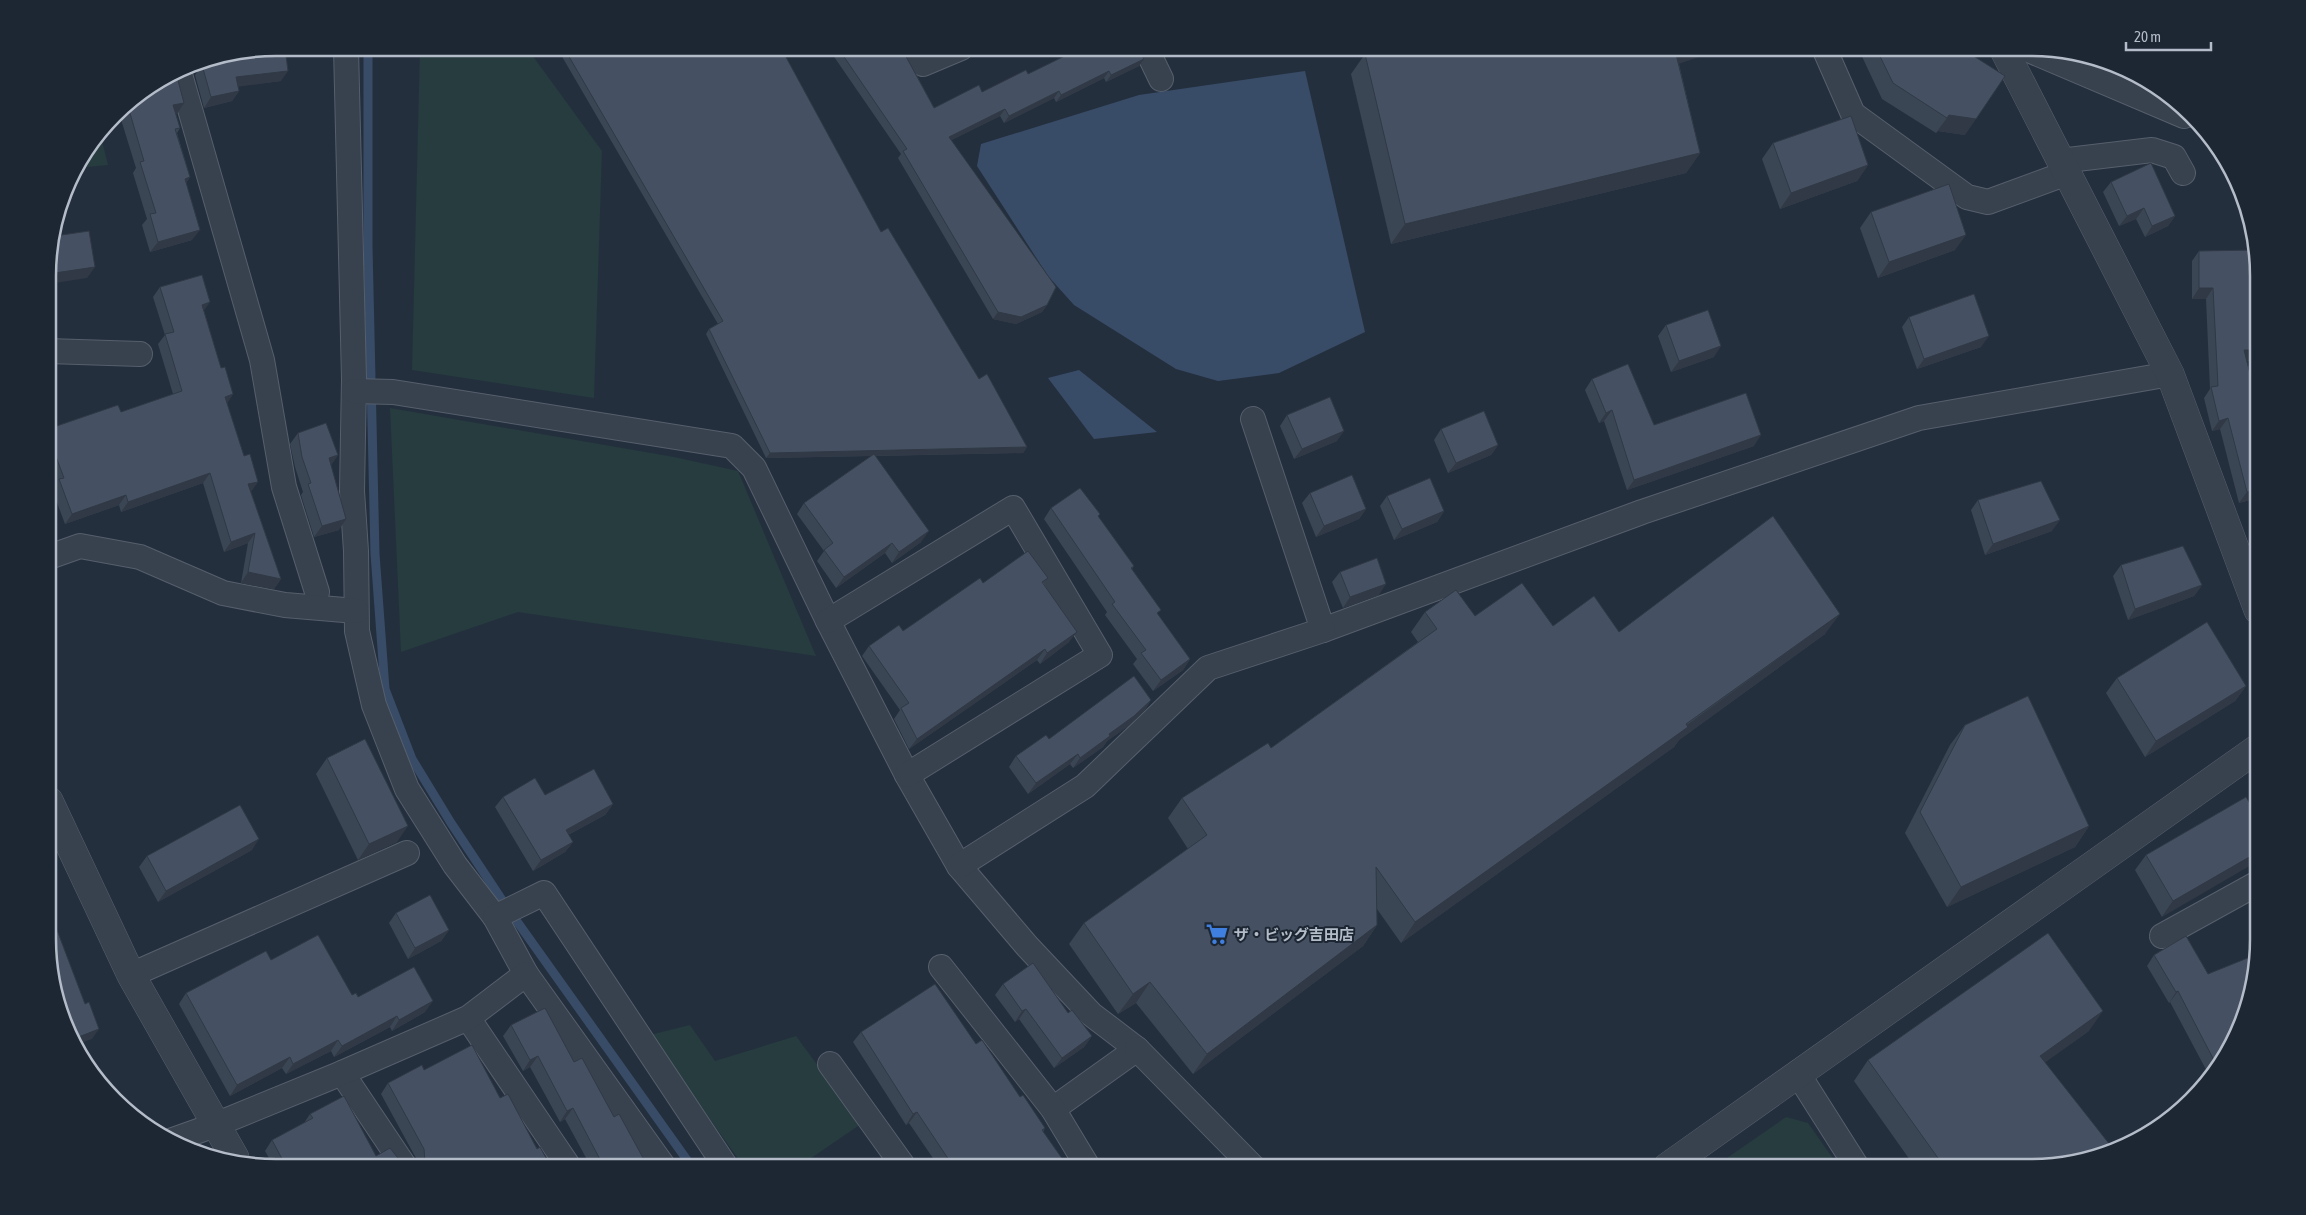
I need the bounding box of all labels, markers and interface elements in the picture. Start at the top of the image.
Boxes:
scale bar [2126,20,2211,52]
text: 20 m [2134,28,2161,45]
supermarket icon: ザ・ビッグ吉田店 [1204,921,1230,947]
place label: ザ・ビッグ吉田店 [1234,926,1354,943]

